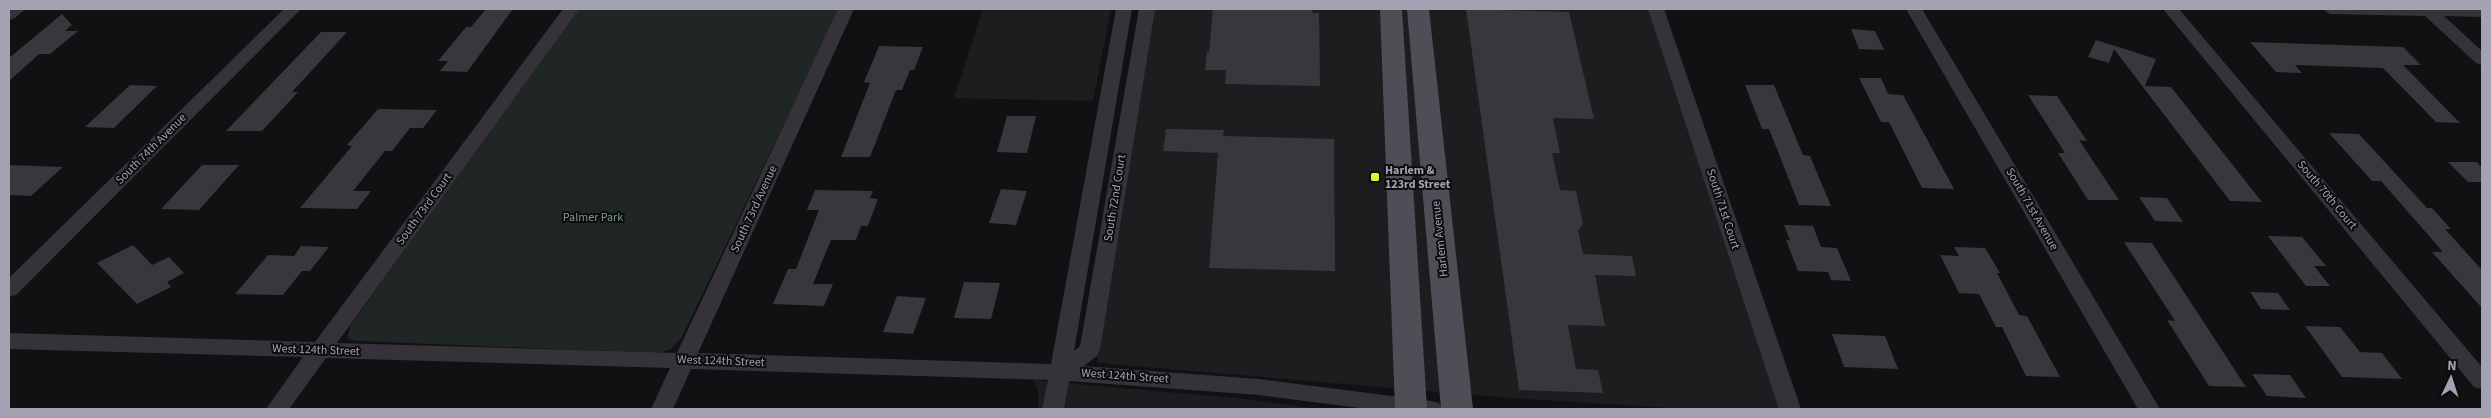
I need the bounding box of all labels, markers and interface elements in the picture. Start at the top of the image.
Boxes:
street label: South 74th Avenue [112,110,190,188]
street label: South 72nd Court [1100,153,1130,243]
street label: South 70th Court [2293,157,2361,233]
place label: Harlem & 123rd Street [1385,162,1451,193]
street label: South 73rd Avenue [726,163,782,255]
street label: South 71st Avenue [2001,165,2063,253]
street label: South 71st Court [1702,167,1744,251]
street label: South 73rd Court [392,169,456,249]
marker: Harlem & 123rd Street [1369,171,1381,183]
street label: Harlem Avenue [1428,200,1452,278]
park label: Palmer Park [563,209,623,226]
street label: West 124th Street [272,340,360,360]
street label: West 124th Street [677,351,765,371]
north arrow [2426,353,2476,403]
text: N [2446,356,2457,376]
street label: West 124th Street [1081,364,1169,388]

